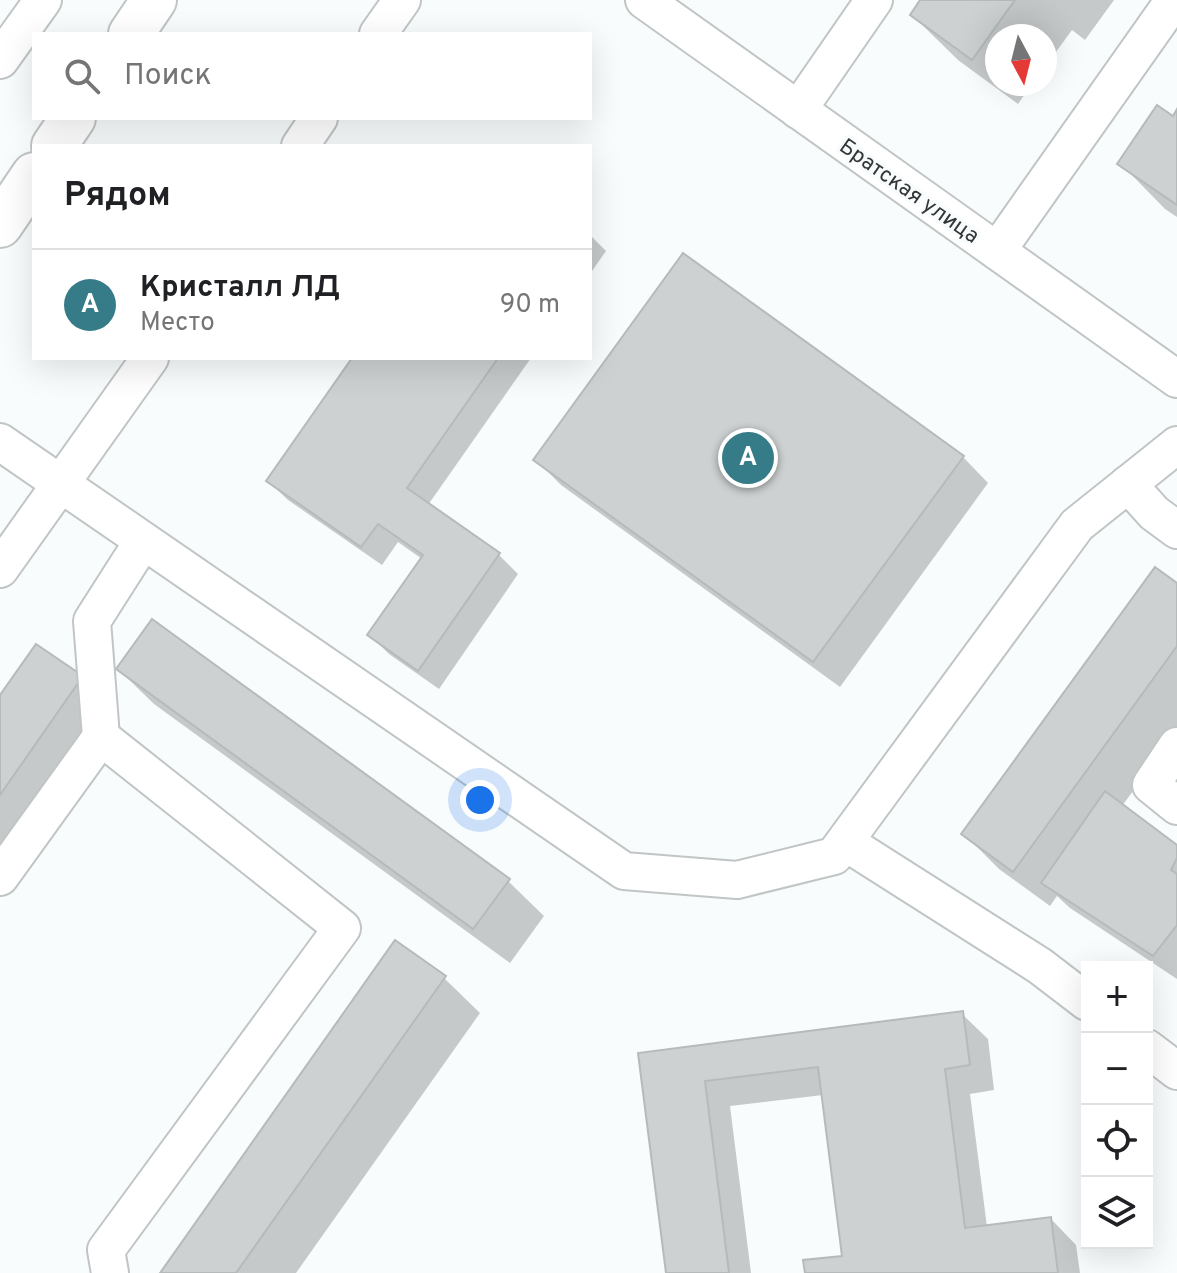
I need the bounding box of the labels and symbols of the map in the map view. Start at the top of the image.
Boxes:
north arrow [985,24,1057,96]
street label: Братская улица [833,134,984,250]
pin: A [722,428,774,488]
your location [460,780,500,820]

